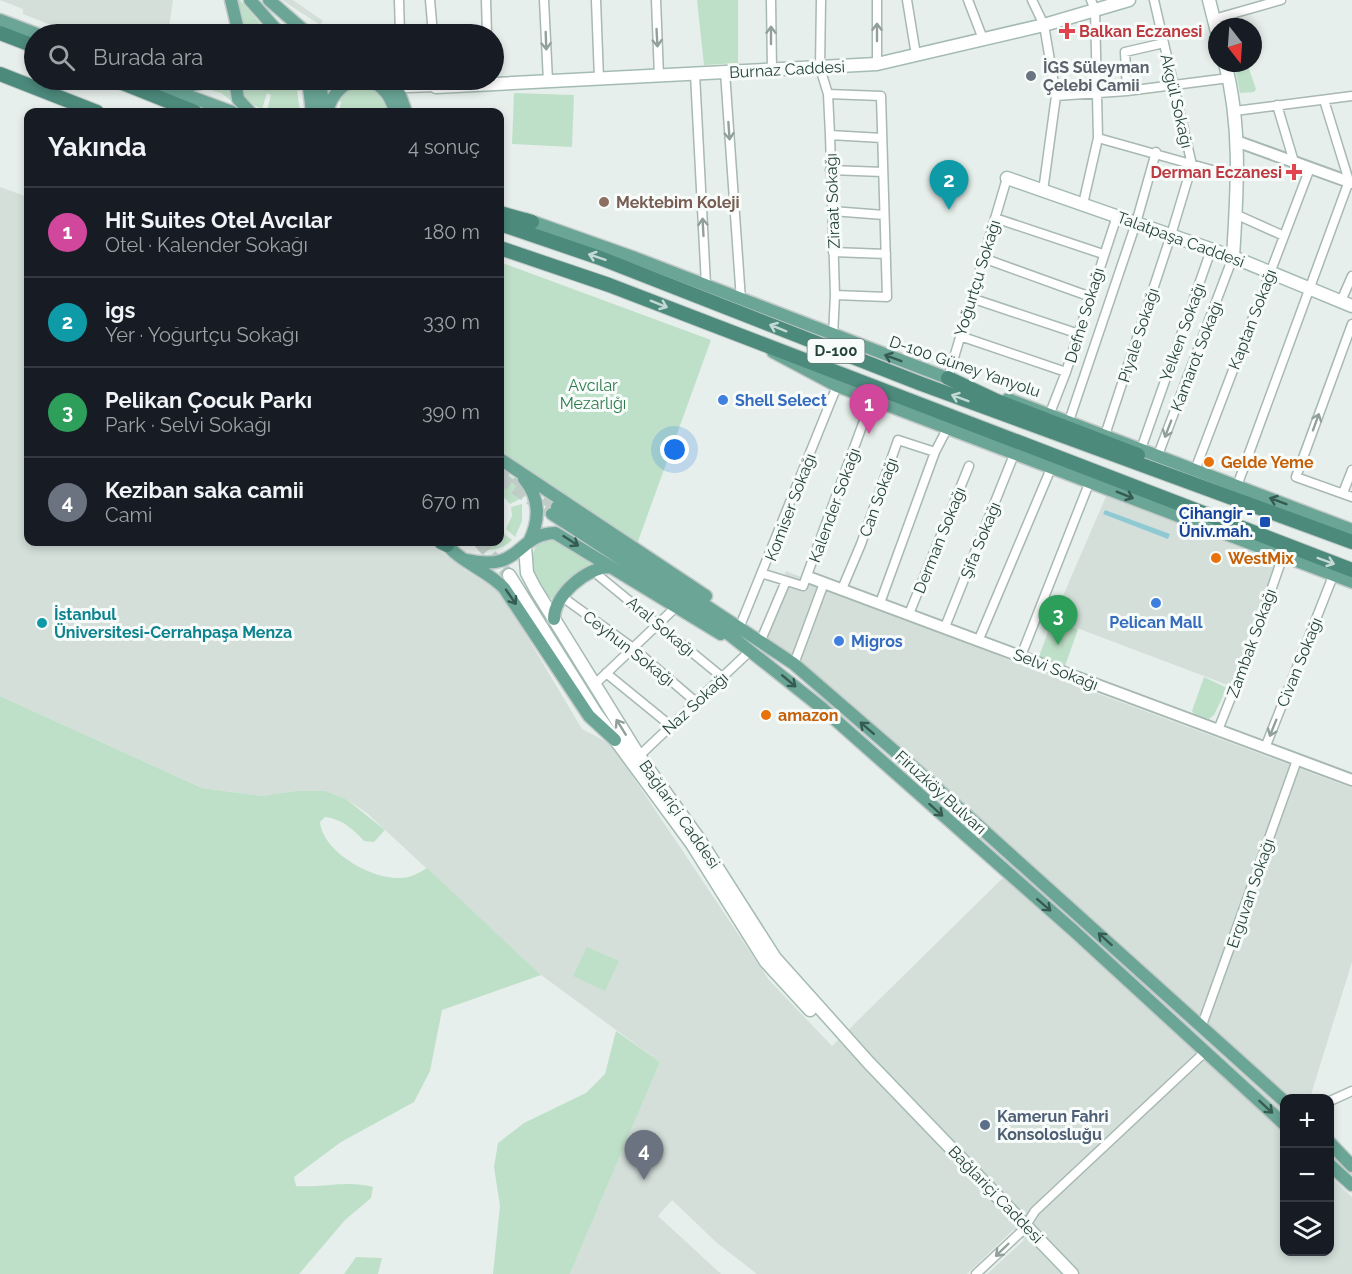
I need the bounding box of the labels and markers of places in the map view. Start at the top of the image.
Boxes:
place label: Balkan Eczanesi [1079,22,1202,41]
marker: Balkan Eczanesi [1060,24,1074,38]
place label: İGS Süleyman Çelebi Camii [1043,57,1149,95]
marker: İGS Süleyman Çelebi Camii [1024,69,1038,83]
pin: 2 [930,160,968,210]
place label: Derman Eczanesi [1150,163,1282,182]
marker: Derman Eczanesi [1287,165,1301,179]
place label: Mektebim Koleji [616,193,740,212]
marker: Mektebim Koleji [597,195,611,209]
pin: 1 [850,384,888,434]
place label: Shell Select [735,391,827,410]
marker: Shell Select [716,393,730,407]
place label: Gelde Yeme [1221,453,1314,472]
marker: Gelde Yeme [1202,455,1216,469]
place label: Cihangir - Üniv.mah. [1179,504,1253,541]
marker: Cihangir - Üniv.mah. [1258,515,1272,529]
place label: WestMix [1228,549,1294,568]
marker: WestMix [1209,551,1223,565]
pin: 3 [1038,596,1078,645]
marker: Pelican Mall [1149,596,1163,610]
place label: İstanbul Üniversitesi-Cerrahpaşa Menza [54,604,292,642]
place label: Pelican Mall [1109,613,1204,632]
marker: İstanbul Üniversitesi-Cerrahpaşa Menza [35,616,49,630]
place label: Migros [851,632,903,651]
marker: Migros [832,634,846,648]
place label: amazon [778,706,838,725]
marker: amazon [759,708,773,722]
place label: Kamerun Fahri Konsolosluğu [997,1107,1109,1144]
marker: Kamerun Fahri Konsolosluğu [978,1118,992,1132]
pin: 4 [624,1130,664,1180]

